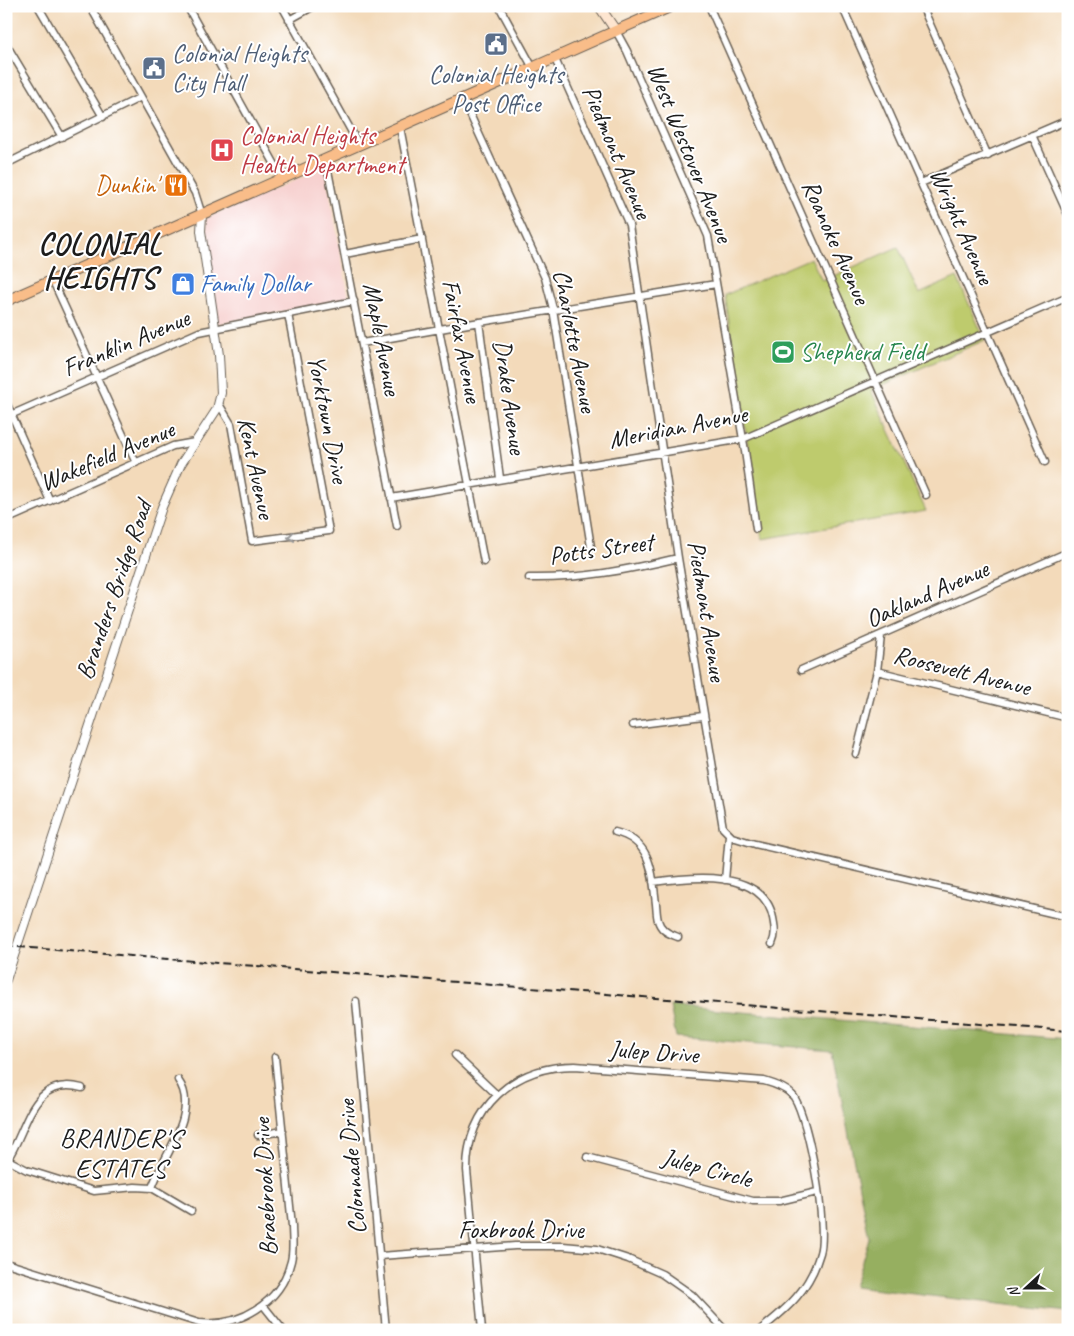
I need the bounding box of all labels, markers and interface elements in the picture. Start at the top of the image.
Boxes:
public building icon: Colonial Heights Post Office [483,31,509,57]
place label: Colonial Heights City Hall [172,38,309,99]
public building icon: Colonial Heights City Hall [141,55,167,81]
place label: Colonial Heights Post Office [429,59,566,120]
street label: West Westover Avenue [640,59,741,249]
street label: Piedmont Avenue [575,81,660,225]
place label: Colonial Heights Health Department [240,120,408,181]
hospital icon: Colonial Heights Health Department [209,137,235,163]
street label: Wright Avenue [922,163,1003,291]
place label: Dunkin' [95,169,163,201]
restaurant icon: Dunkin' [163,172,189,198]
street label: Roanoke Avenue [794,175,878,311]
district label: COLONIAL HEIGHTS [38,225,163,297]
street label: Charlotte Avenue [545,267,605,417]
place label: Family Dollar [200,268,313,300]
shop icon: Family Dollar [170,271,196,297]
street label: Fairfax Avenue [434,277,490,407]
street label: Maple Avenue [355,280,409,400]
street label: Franklin Avenue [58,301,196,384]
place label: Shepherd Field [800,336,929,368]
street label: Drake Avenue [486,338,534,458]
sports icon: Shepherd Field [770,339,796,365]
street label: Yorktown Drive [300,352,356,488]
street label: Meridian Avenue [606,398,752,456]
street label: Wakefield Avenue [35,413,181,499]
street label: Kent Avenue [230,414,283,523]
street label: Branders Bridge Road [68,493,161,684]
street label: Potts Street [547,525,659,572]
one-way arrow [286,531,295,541]
street label: Piedmont Avenue [680,538,734,685]
street label: Oakland Avenue [860,552,995,635]
street label: Roosevelt Avenue [890,639,1036,704]
street label: Julep Drive [607,1033,701,1071]
street label: Colonnade Drive [330,1097,374,1236]
street label: Braebrook Drive [245,1115,285,1257]
district label: BRANDER'S ESTATES [60,1122,187,1185]
street label: Julep Circle [658,1140,757,1196]
street label: Foxbrook Drive [458,1214,586,1246]
north arrow [1002,1264,1052,1314]
text: N [1004,1283,1024,1300]

